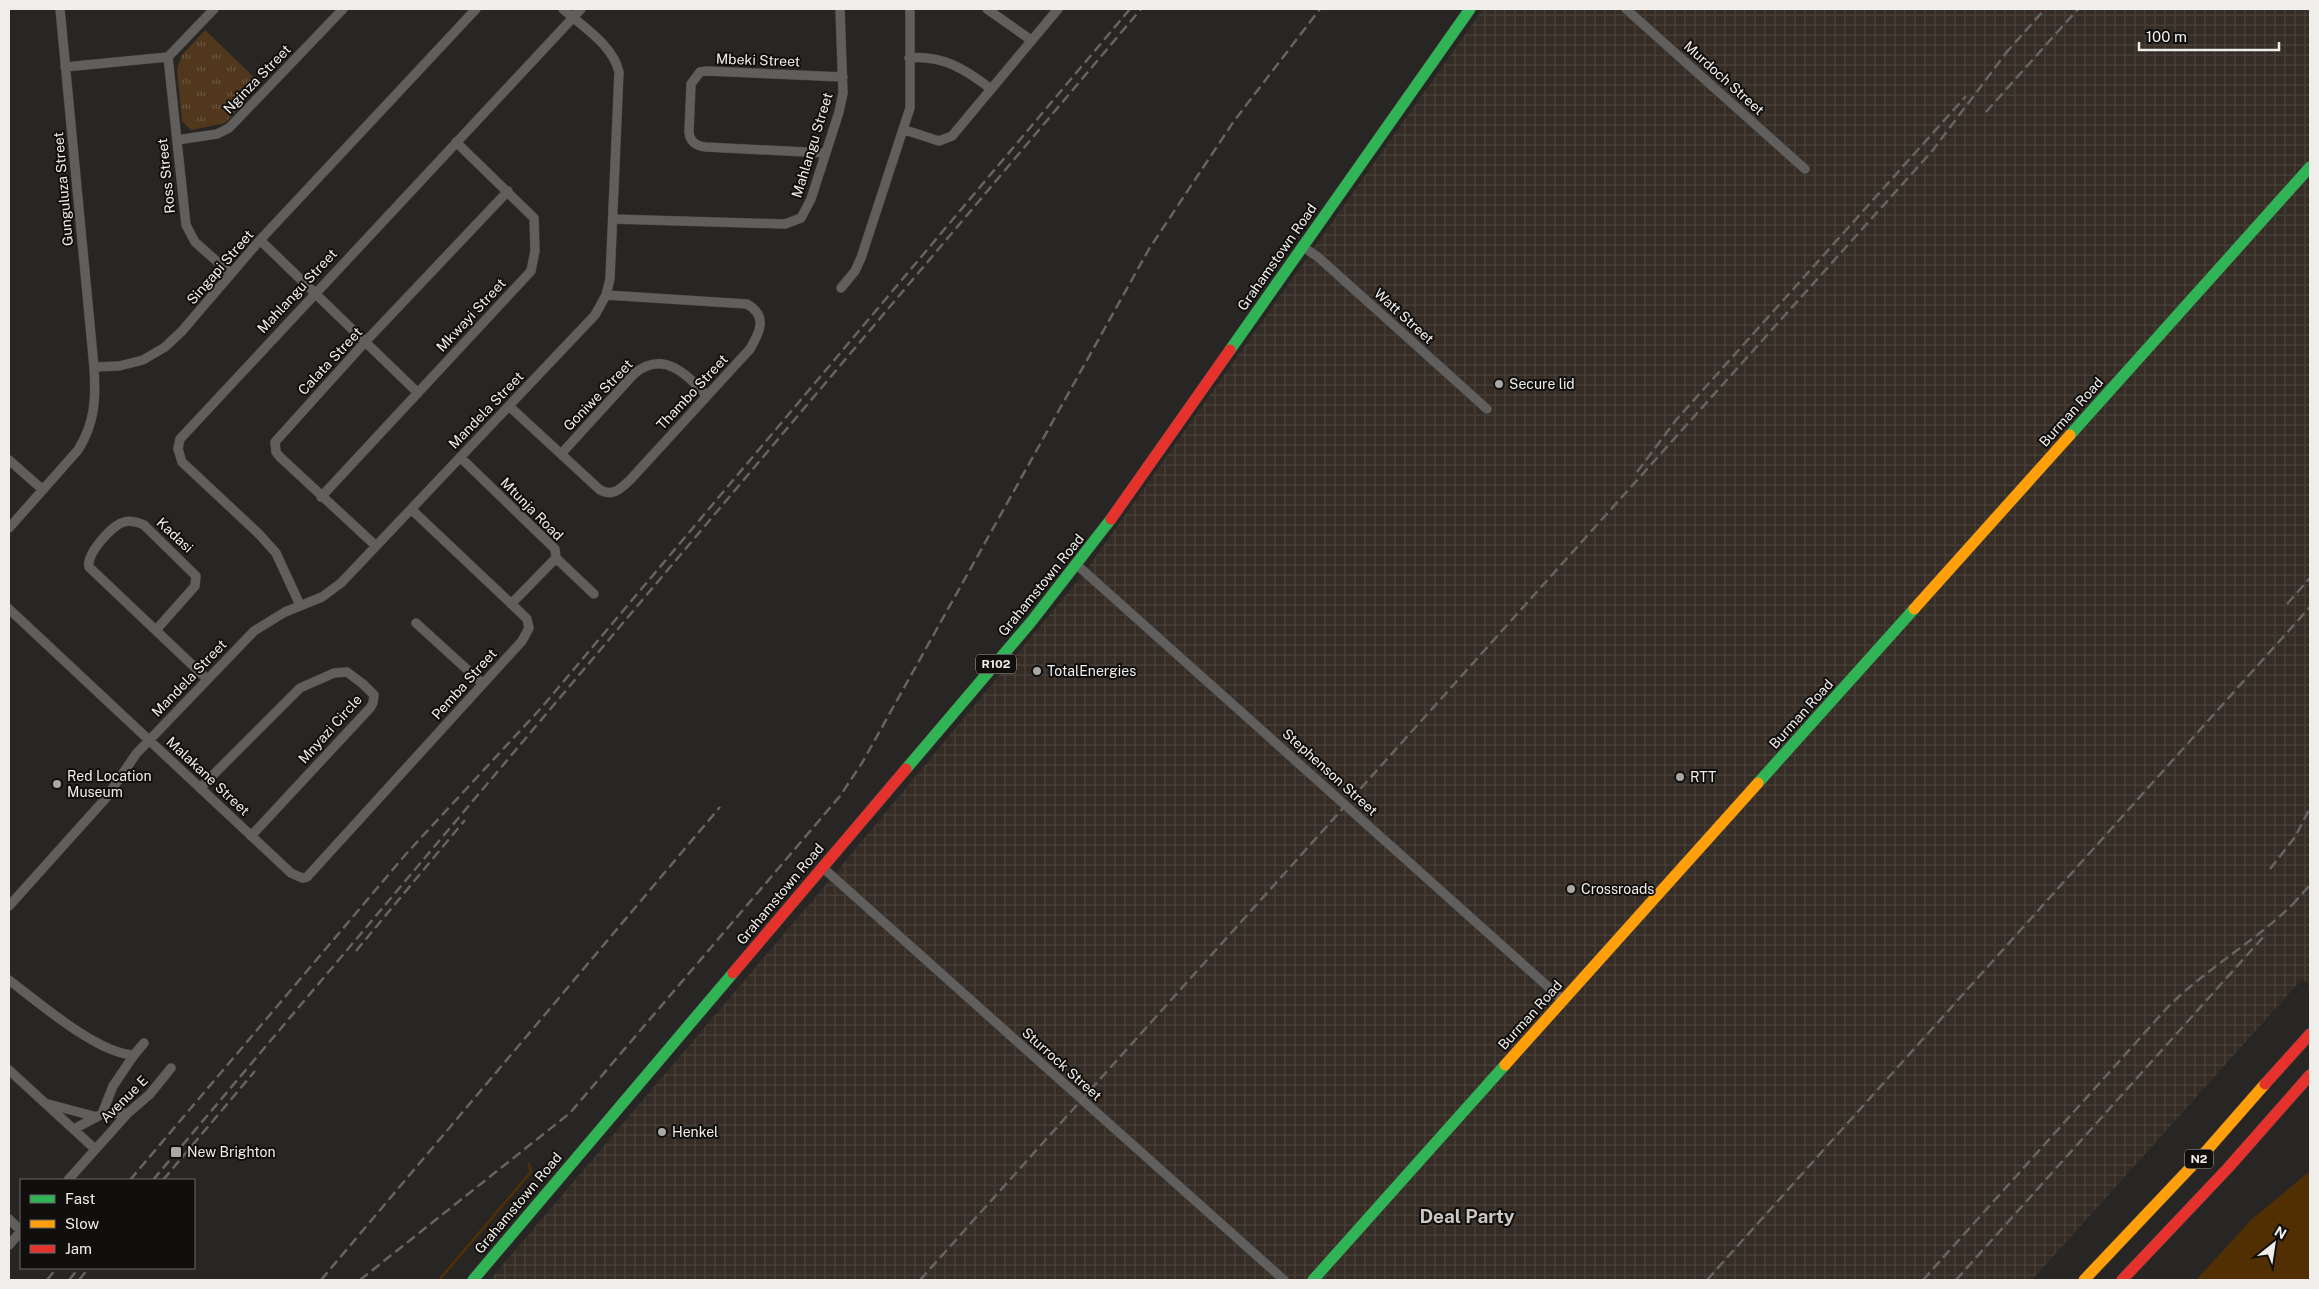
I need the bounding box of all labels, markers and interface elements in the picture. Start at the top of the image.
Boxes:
scale bar [2139,20,2279,52]
text: 100 m [2146,28,2187,45]
street label: Murdoch Street [1681,38,1767,118]
street label: Nginza Street [220,41,294,117]
street label: Mbeki Street [716,51,800,69]
street label: Mahlangu Street [788,90,836,200]
street label: Gunguluza Street [50,131,76,247]
street label: Ross Street [154,138,178,214]
street label: Grahamstown Road [1234,201,1320,313]
street label: Singapi Street [183,227,257,307]
street label: Mahlangu Street [254,246,340,336]
street label: Mkwayi Street [433,275,509,355]
street label: Watt Street [1371,285,1437,347]
street label: Calata Street [295,324,365,398]
street label: Thambo Street [653,351,731,433]
street label: Goniwe Street [560,356,636,434]
street label: Mandela Street [445,368,527,452]
street label: Burman Road [2036,374,2106,450]
place label: Secure lid [1509,376,1575,392]
marker: Secure lid [1493,378,1505,390]
street label: Mtunja Road [497,474,567,544]
street label: Kadasi [154,514,196,556]
street label: Grahamstown Road [995,531,1087,639]
street label: Mandela Street [148,636,230,720]
street label: Pemba Street [428,646,500,722]
road number: R102 [976,654,1016,674]
place label: TotalEnergies [1047,663,1136,679]
marker: TotalEnergies [1031,665,1043,677]
street label: Burman Road [1766,676,1836,752]
street label: Mnyazi Circle [295,691,365,767]
street label: Stephenson Street [1279,725,1381,819]
street label: Malakane Street [163,733,253,819]
place label: Red Location Museum [67,768,152,800]
place label: RTT [1690,769,1716,785]
marker: RTT [1674,771,1686,783]
marker: Red Location Museum [51,778,63,790]
street label: Grahamstown Road [733,840,827,948]
place label: Crossroads [1581,881,1654,897]
marker: Crossroads [1565,883,1577,895]
street label: Burman Road [1495,977,1565,1053]
street label: Sturrock Street [1019,1024,1105,1104]
street label: Avenue E [97,1072,151,1126]
place label: Henkel [672,1124,718,1140]
marker: Henkel [656,1126,668,1138]
place label: New Brighton [187,1144,276,1160]
marker: New Brighton [169,1145,183,1159]
street label: Grahamstown Road [471,1149,565,1257]
road number: N2 [2185,1150,2213,1168]
legend [20,1179,195,1269]
text: Fast [65,1190,95,1207]
district label: Deal Party [1419,1205,1515,1227]
text: Slow [65,1215,100,1232]
north arrow [2249,1219,2299,1269]
text: N [2272,1223,2289,1242]
text: Jam [65,1240,92,1257]

